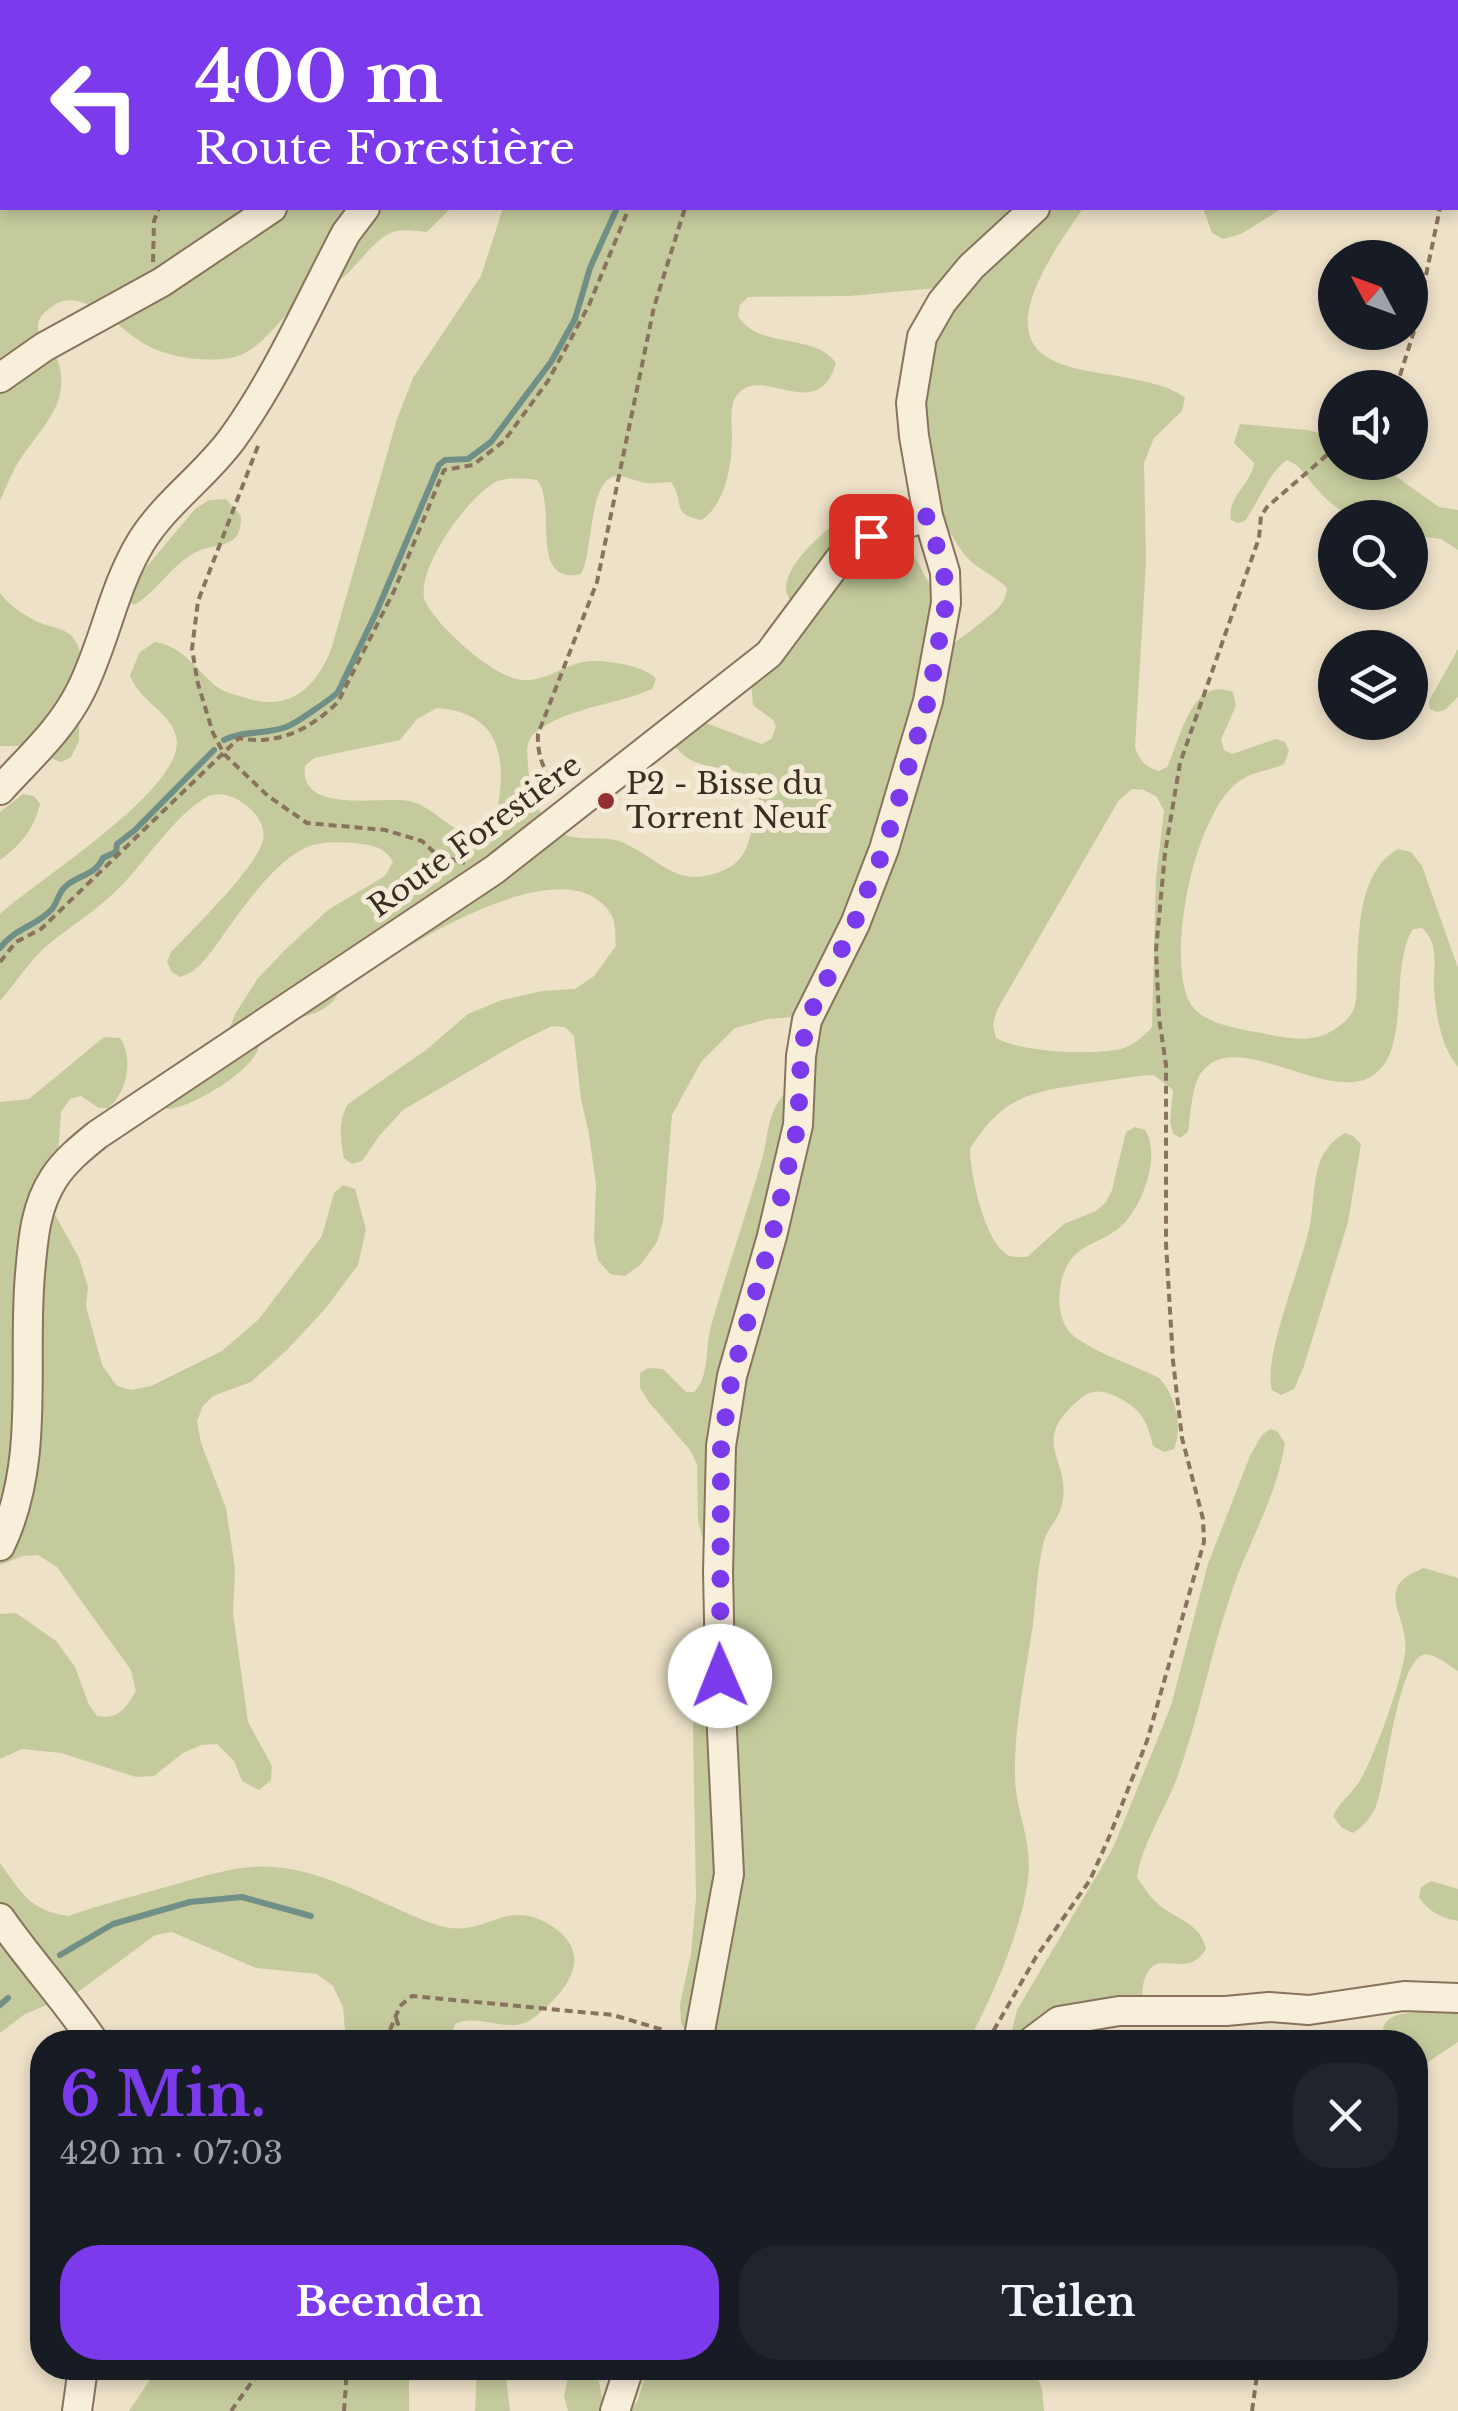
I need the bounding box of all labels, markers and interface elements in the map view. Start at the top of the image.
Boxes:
text: 400 m [195,34,443,121]
icon: left [30,40,160,170]
text: Route Forestière [195,120,575,176]
north arrow [1318,240,1428,350]
map controls [1318,240,1428,740]
button: sound [1318,370,1428,480]
pin [829,494,914,579]
button: search [1318,500,1428,610]
icon: arrive [844,509,899,564]
button: layers [1318,630,1428,740]
street label: Route Forestière [361,746,588,925]
place label: P2 - Bisse du Torrent Neuf [626,765,832,836]
marker: P2 - Bisse du Torrent Neuf [595,790,617,812]
position arrow [668,1624,772,1728]
text: 6 Min. [60,2058,266,2132]
button: close [1293,2063,1398,2168]
text: 420 m · 07:03 [60,2133,283,2173]
button: Beenden [60,2245,719,2360]
button: Teilen [739,2245,1398,2360]

